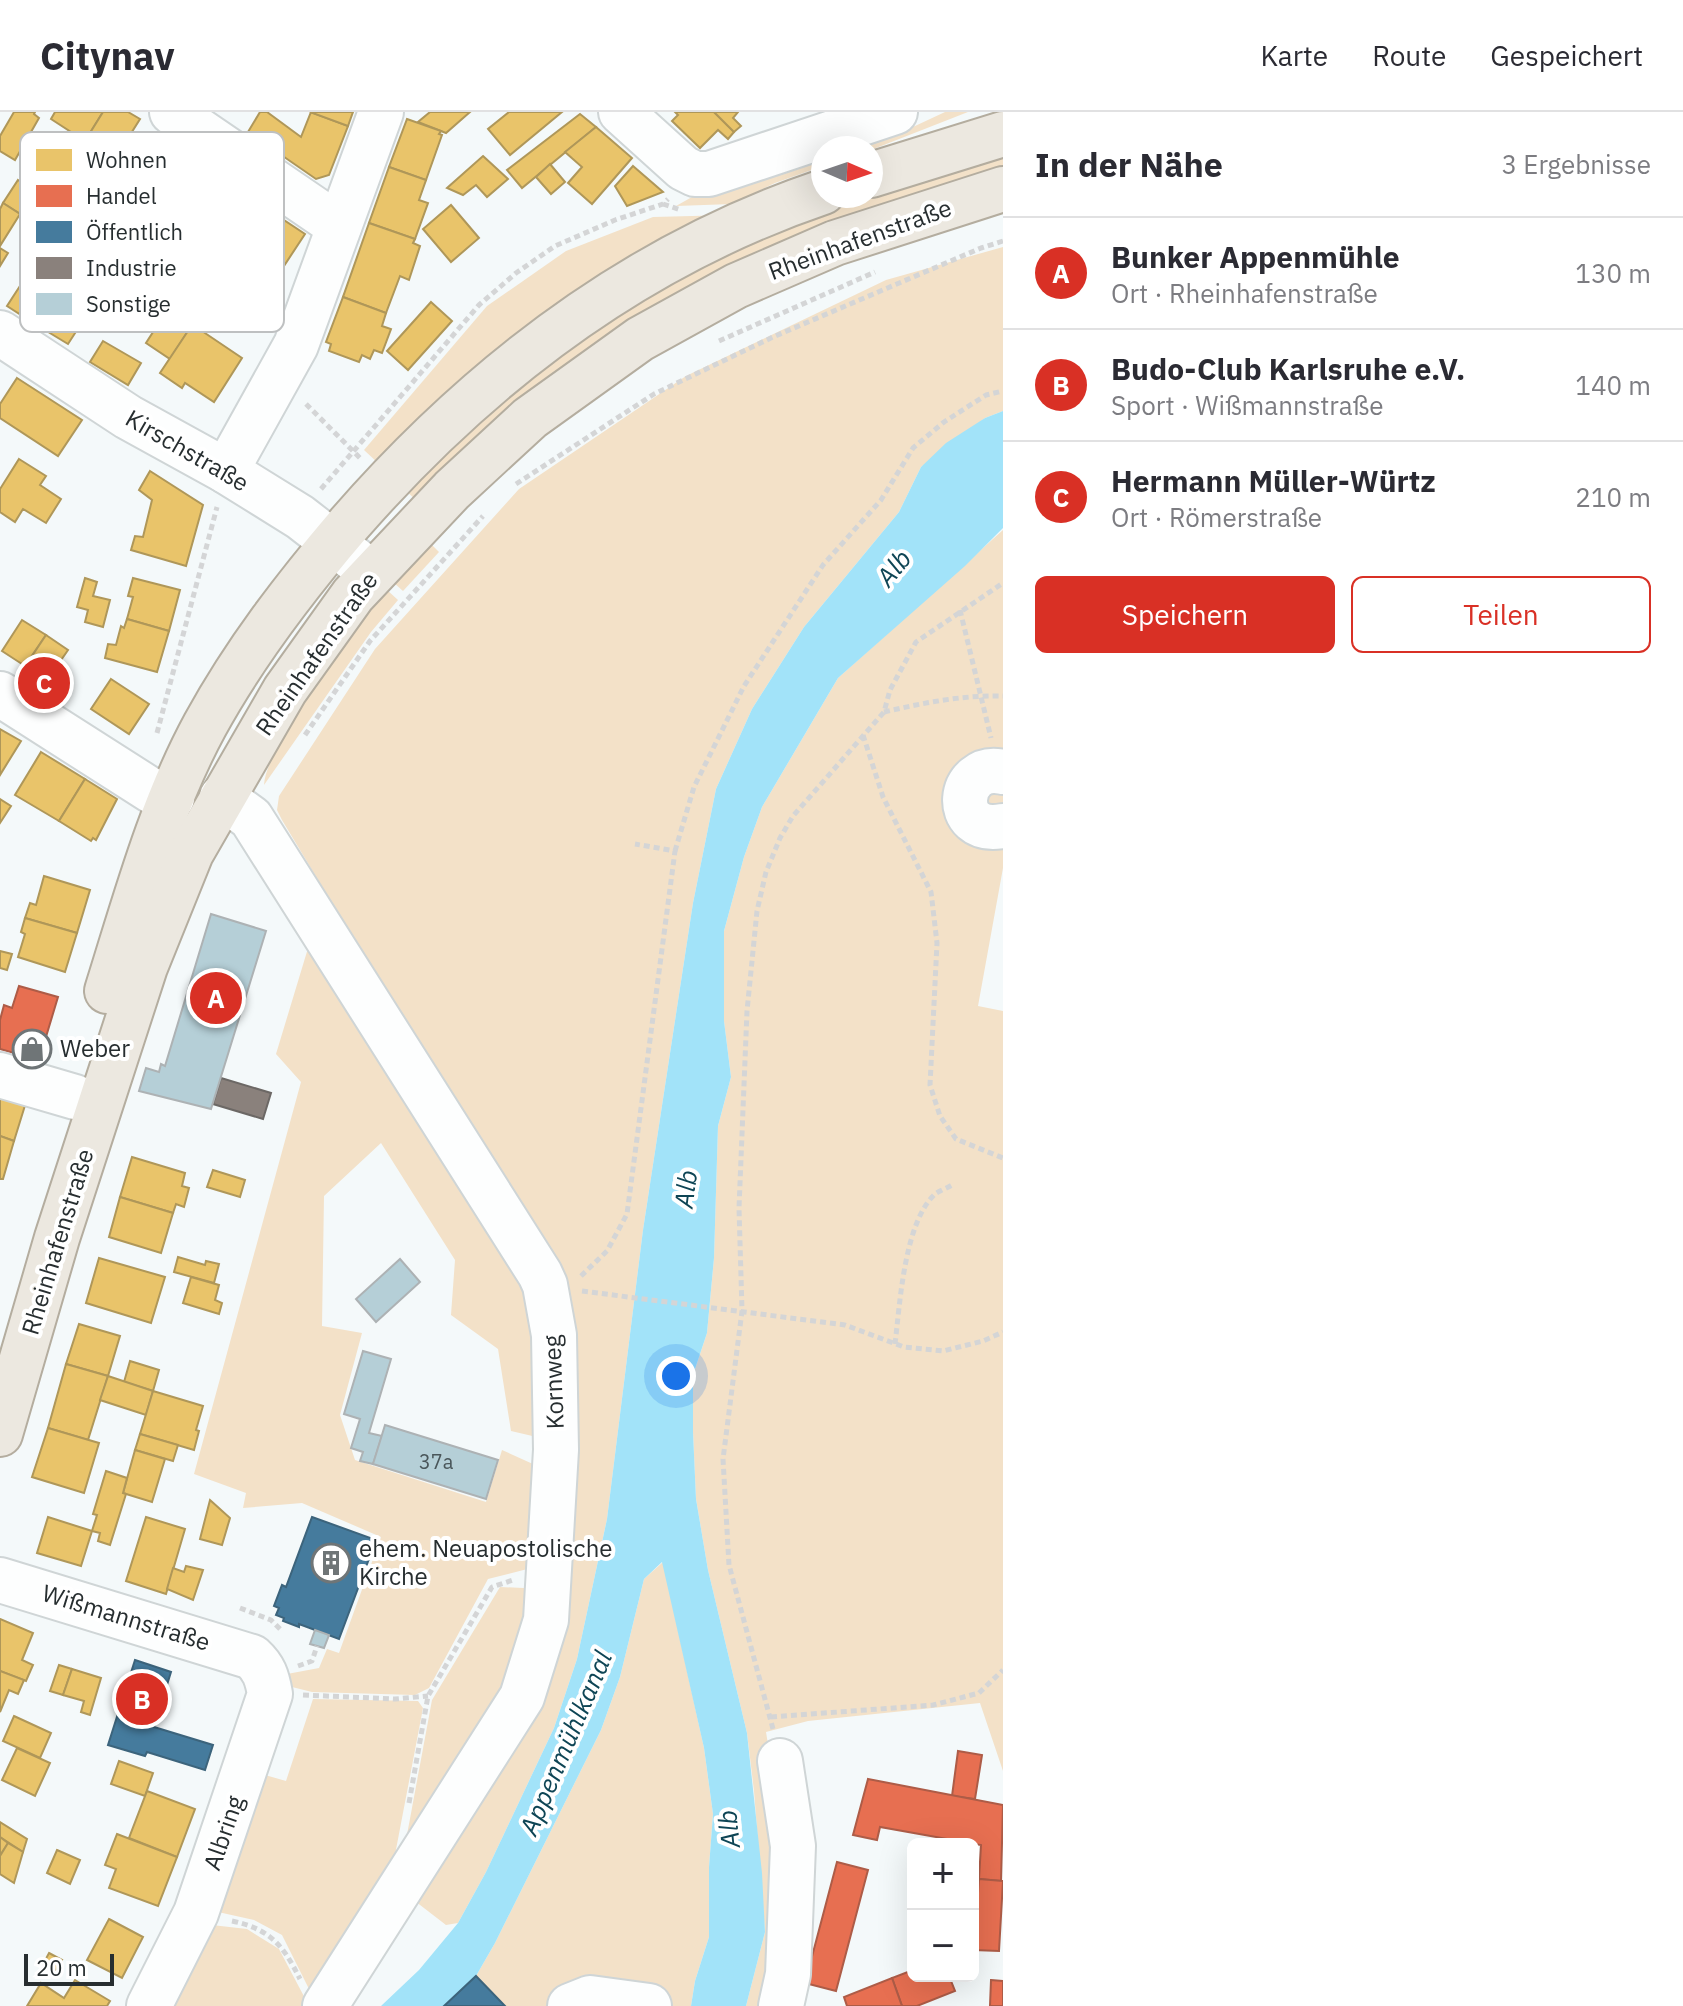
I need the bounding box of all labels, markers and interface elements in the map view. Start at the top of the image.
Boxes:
text: Citynav [40,31,175,80]
text: Karte [1260,37,1328,74]
text: Route [1372,37,1446,74]
text: Gespeichert [1490,37,1643,74]
legend [20,132,284,332]
north arrow [811,136,883,208]
text: In der Nähe [1035,142,1223,186]
text: Wohnen [86,145,167,174]
text: 3 Ergebnisse [1502,147,1651,181]
text: Handel [86,181,157,210]
street label: Rheinhafenstraße [764,191,956,287]
text: Öffentlich [86,217,183,246]
text: Bunker Appenmühle [1111,237,1400,276]
text: Industrie [86,253,177,282]
text: A [1052,256,1070,290]
text: 130 m [1575,256,1651,290]
text: Ort · Rheinhafenstraße [1111,276,1378,310]
text: Sonstige [86,289,171,318]
text: Budo-Club Karlsruhe e.V. [1111,349,1465,388]
text: B [1052,368,1070,402]
text: 140 m [1575,368,1651,402]
text: Sport · Wißmannstraße [1111,388,1384,422]
street label: Kirschstraße [120,402,255,498]
text: Hermann Müller-Würtz [1111,461,1436,500]
text: C [1053,480,1069,514]
text: 210 m [1575,480,1651,514]
text: Ort · Römerstraße [1111,500,1322,534]
water label: Alb [867,542,918,594]
street label: Rheinhafenstraße [248,565,385,742]
button: Speichern [1035,576,1335,653]
button: Teilen [1351,576,1651,653]
pin: C [18,653,70,713]
pin: A [190,968,242,1028]
shop icon: Weber [11,1028,53,1070]
place label: Weber [60,1032,130,1064]
street label: Rheinhafenstraße [14,1145,101,1339]
water label: Alb [666,1168,704,1211]
street label: Kornweg [535,1334,571,1430]
your location [656,1356,696,1396]
house number: 37a [419,1448,454,1475]
place label: ehem. Neuapostolische Kirche [359,1532,612,1592]
building icon: ehem. Neuapostolische Kirche [310,1542,352,1584]
street label: Wißmannstraße [39,1576,214,1658]
water label: Appenmühlkanal [511,1645,619,1841]
pin: B [116,1669,168,1729]
street label: Albring [195,1791,251,1874]
water label: Alb [709,1808,747,1851]
map controls [907,1838,979,1982]
button: + [907,1838,979,1910]
button: − [907,1910,979,1982]
scale bar [24,1950,114,1986]
text: 20 m [36,1953,87,1982]

